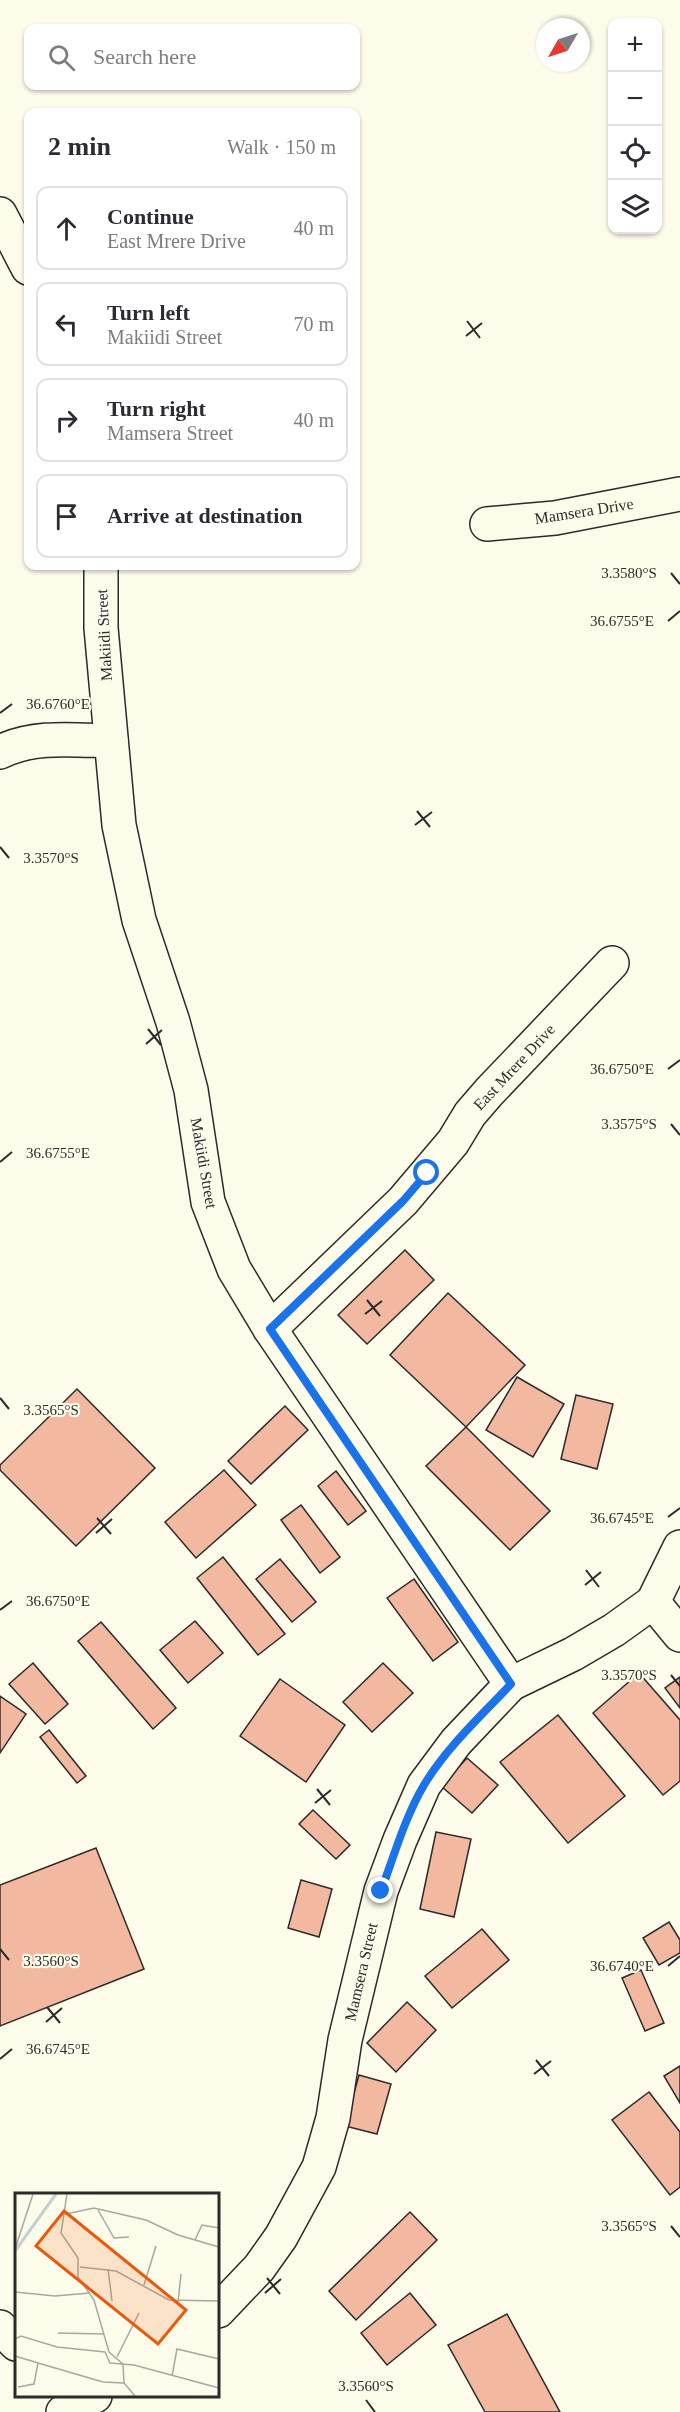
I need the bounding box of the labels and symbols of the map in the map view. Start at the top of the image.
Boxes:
north arrow [536,18,590,72]
street label: Mamsera Drive [533,495,635,527]
text: 3.3580°S [601,565,657,581]
street label: Makiidi Street [93,588,115,681]
text: 36.6755°E [590,613,654,629]
text: 36.6760°E [26,696,90,712]
text: 3.3570°S [23,850,79,866]
street label: East Mrere Drive [470,1021,558,1113]
text: 36.6750°E [590,1061,654,1077]
street label: Makiidi Street [188,1116,220,1210]
text: 3.3575°S [601,1116,657,1132]
text: 36.6755°E [26,1145,90,1161]
route start [413,1159,439,1185]
text: 3.3565°S [23,1402,79,1418]
text: 36.6745°E [590,1510,654,1526]
text: 36.6750°E [26,1593,90,1609]
text: 3.3570°S [601,1667,657,1683]
route end [367,1877,393,1903]
street label: Mamsera Street [341,1920,381,2023]
text: 3.3560°S [23,1953,79,1969]
text: 36.6740°E [590,1958,654,1974]
text: 36.6745°E [26,2041,90,2057]
inset map [15,2193,219,2397]
text: 3.3565°S [601,2218,657,2234]
text: 3.3560°S [338,2378,394,2394]

